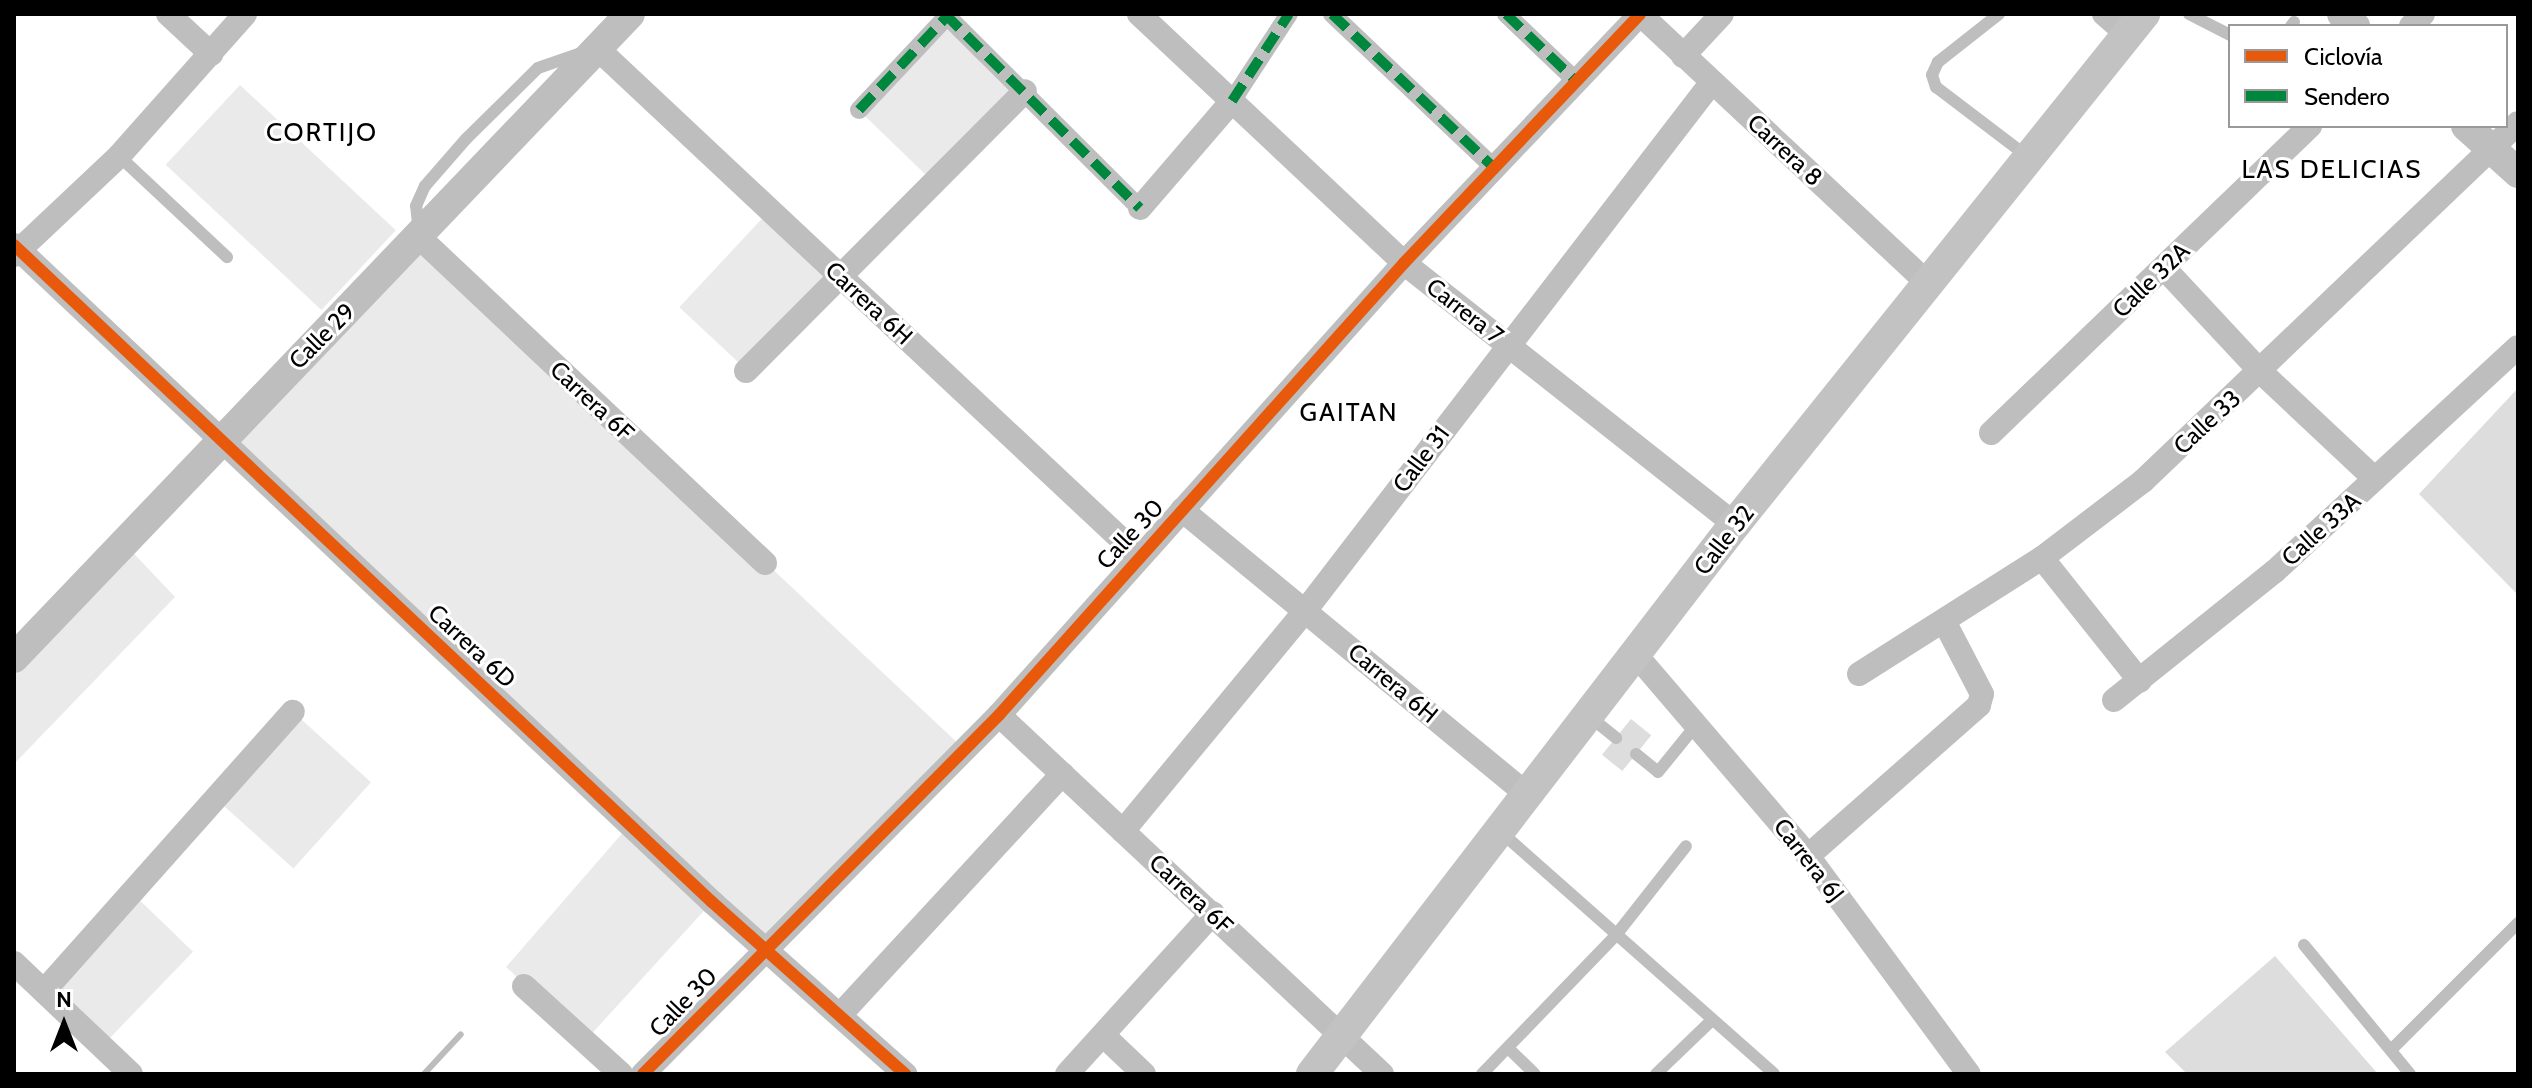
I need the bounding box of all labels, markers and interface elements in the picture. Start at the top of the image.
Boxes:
legend [2228,24,2508,128]
text: Ciclovía [2304,42,2382,71]
text: Sendero [2304,82,2390,111]
street label: Carrera 8 [1741,108,1829,192]
district label: CORTIJO [266,117,378,149]
district label: LAS DELICIAS [2242,154,2422,186]
street label: Calle 32A [2107,236,2195,324]
street label: Carrera 6H [820,256,918,350]
street label: Carrera 7 [1421,272,1509,350]
street label: Calle 29 [283,297,361,375]
street label: Carrera 6F [544,355,640,447]
street label: Calle 33 [2167,384,2247,460]
district label: GAITAN [1300,397,1398,429]
street label: Calle 31 [1387,420,1455,498]
street label: Calle 33A [2276,486,2366,572]
street label: Calle 30 [1091,493,1169,575]
street label: Calle 32 [1688,499,1760,581]
street label: Carrera 6D [422,598,522,694]
street label: Carrera 6H [1342,637,1444,729]
street label: Carrera 6J [1768,813,1850,907]
street label: Carrera 6F [1143,848,1239,940]
street label: Calle 30 [643,961,723,1043]
north arrow [24,984,104,1064]
text: N [56,986,72,1013]

